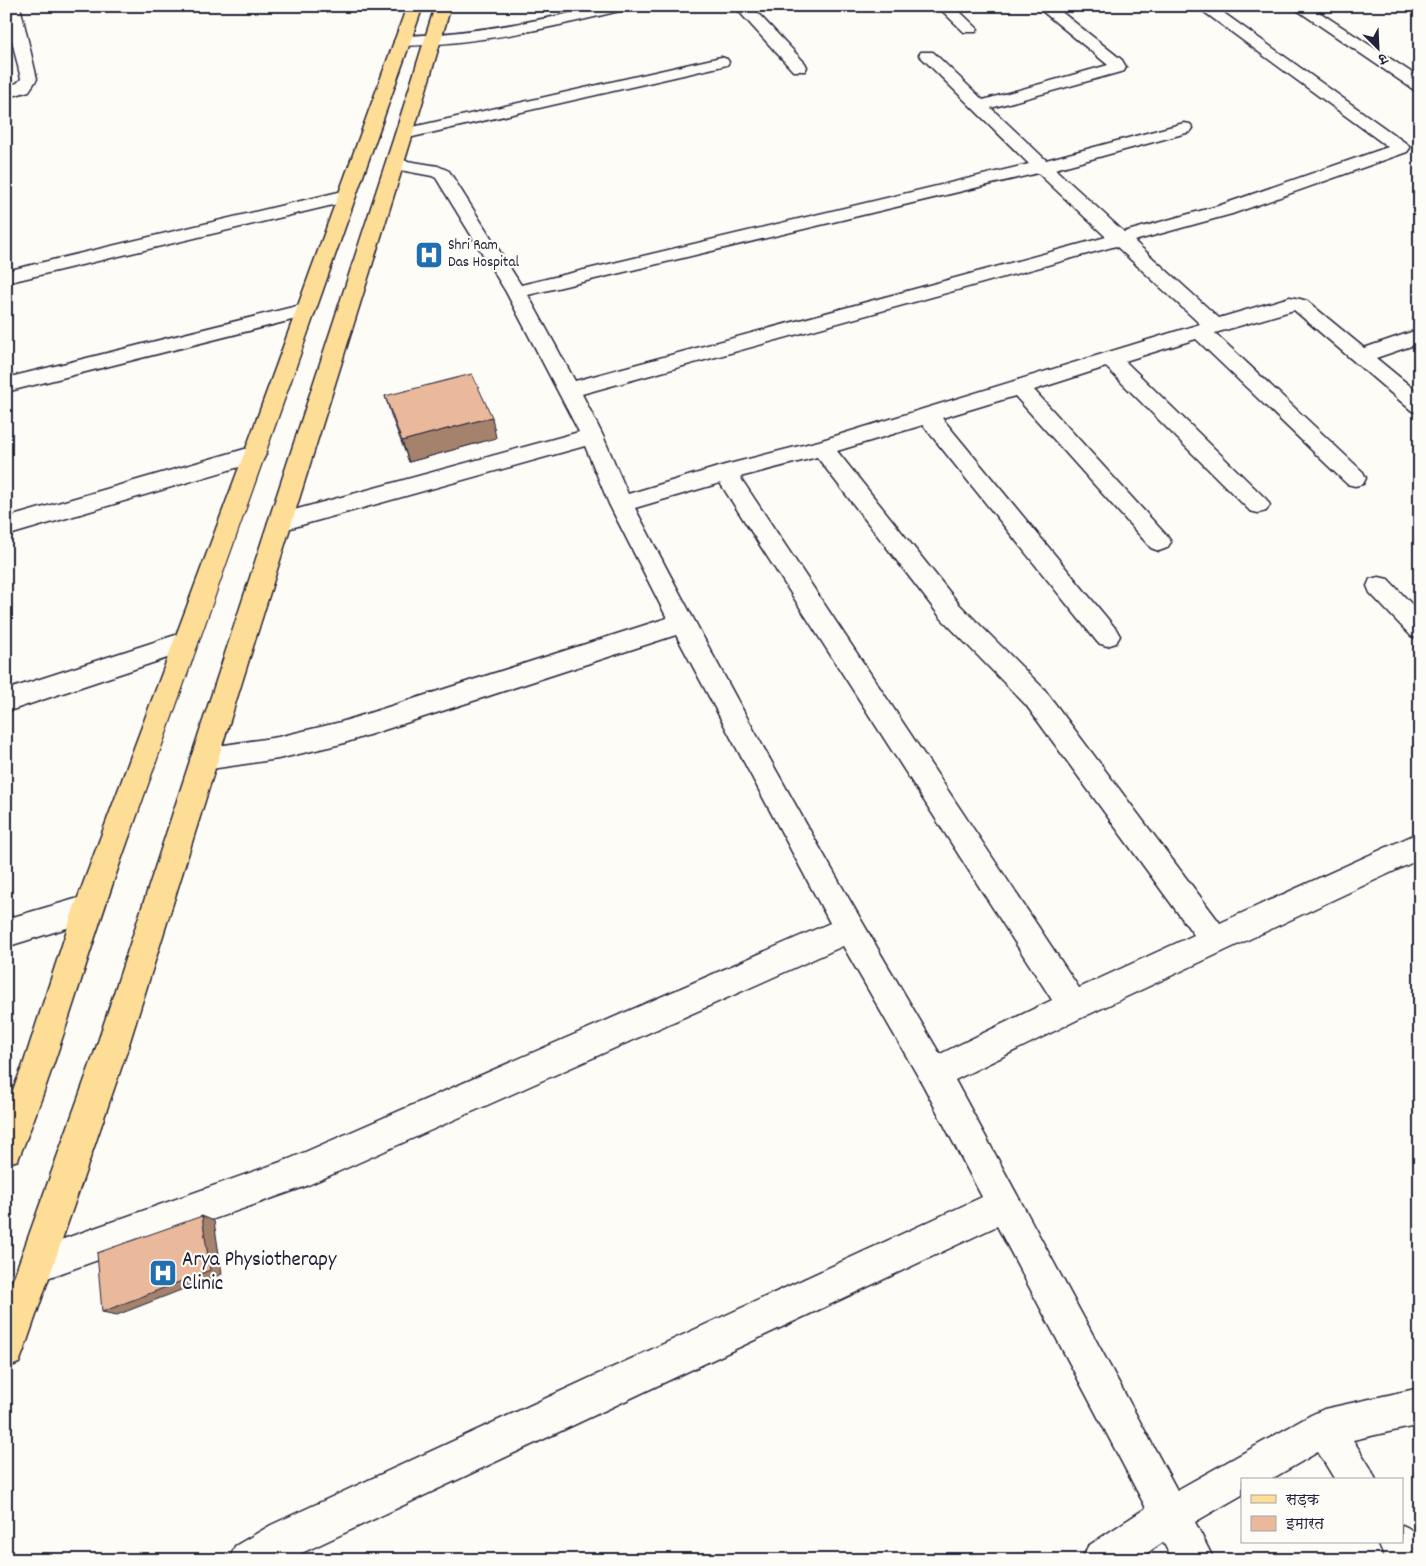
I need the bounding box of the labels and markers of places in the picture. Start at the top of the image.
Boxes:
place label: Shri Ram Das Hospital [448,235,519,274]
hospital icon: Shri Ram Das Hospital [414,240,444,270]
place label: Arya Physiotherapy Clinic [182,1246,337,1300]
hospital icon: Arya Physiotherapy Clinic [148,1258,178,1288]

